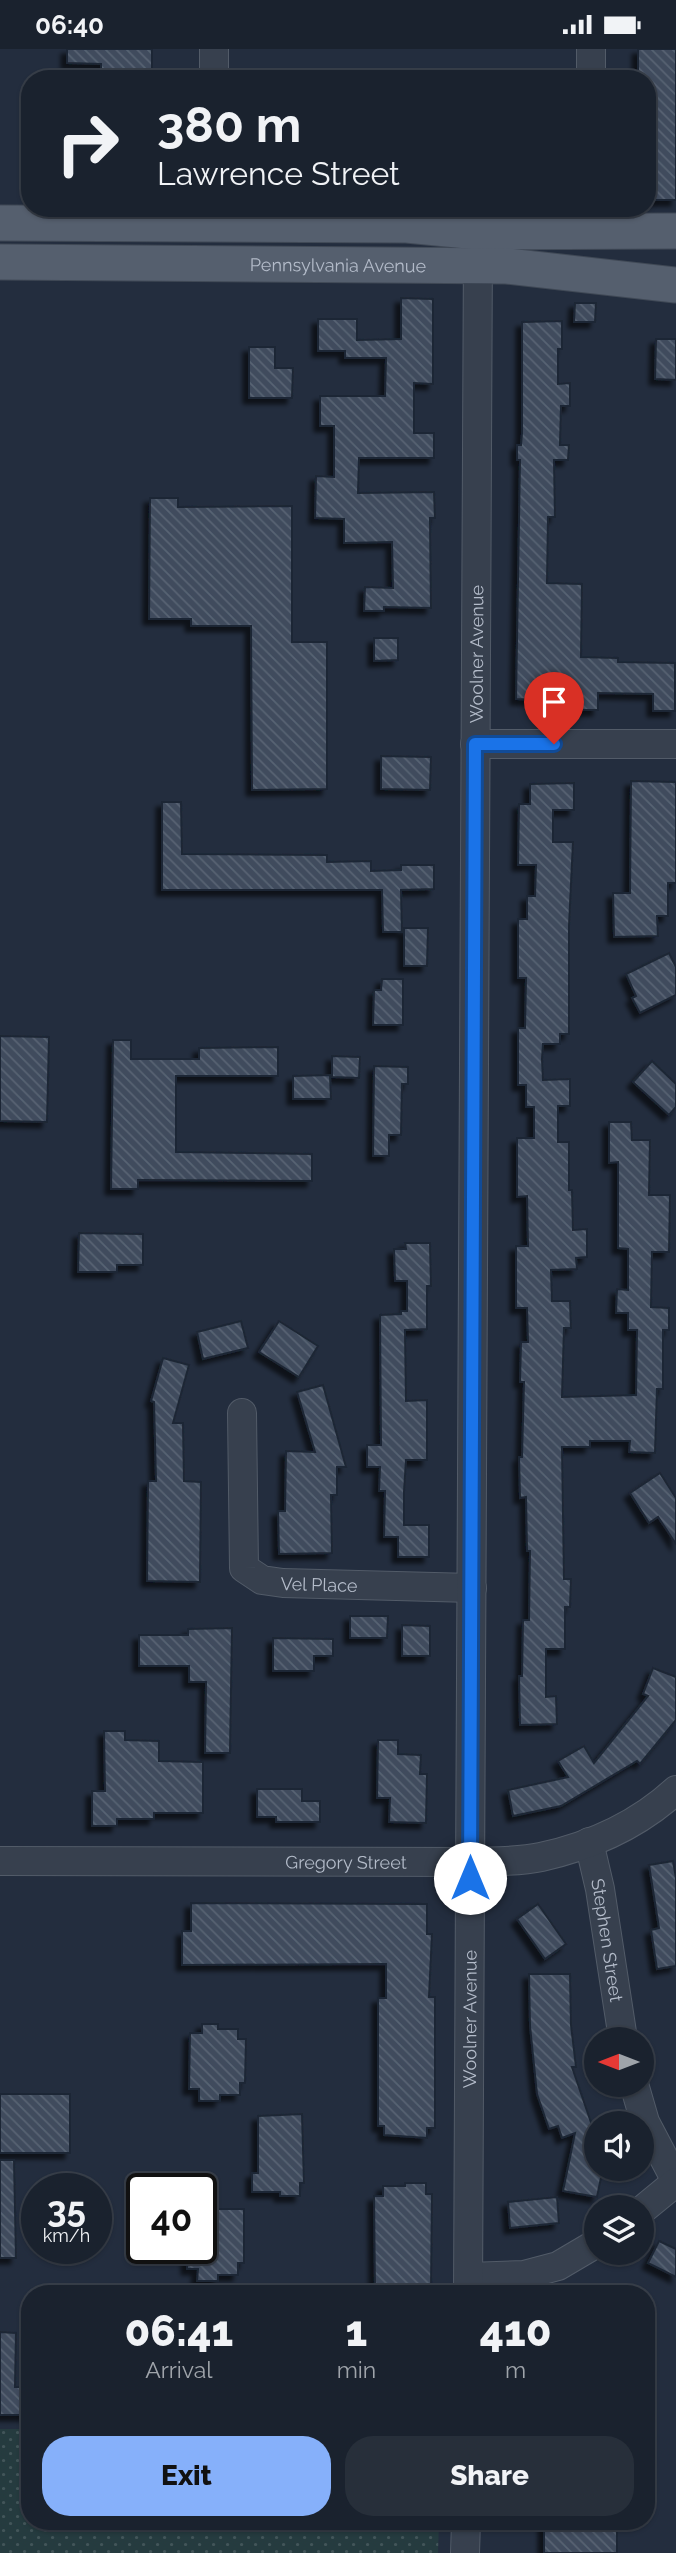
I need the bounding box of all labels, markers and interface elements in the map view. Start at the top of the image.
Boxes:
text: 06:40 [35,10,104,40]
text: 380 m [157,96,301,153]
icon: right [42,98,133,189]
text: Lawrence Street [157,155,400,192]
street label: Pennsylvania Avenue [250,253,427,276]
street label: Woolner Avenue [465,584,487,723]
pin [524,672,584,744]
icon: arrive [535,683,573,721]
street label: Vel Place [280,1572,358,1595]
position arrow [433,1841,507,1915]
street label: Gregory Street [285,1851,407,1872]
street label: Stephen Street [587,1876,628,2003]
street label: Woolner Avenue [459,1949,480,2088]
north arrow [584,2027,654,2097]
map controls [584,2027,654,2265]
button: sound [584,2111,654,2181]
speed limit sign: 40 [126,2173,217,2264]
text: 35 [47,2189,86,2230]
button: layers [584,2195,654,2265]
text: km/h [43,2225,90,2246]
text: 06:41 [124,2307,233,2356]
text: 1 [346,2307,367,2356]
text: 410 [480,2307,552,2356]
text: Arrival [145,2356,213,2383]
text: min [337,2356,376,2383]
text: m [505,2356,526,2383]
button: Exit [42,2436,331,2516]
button: Share [345,2436,634,2516]

